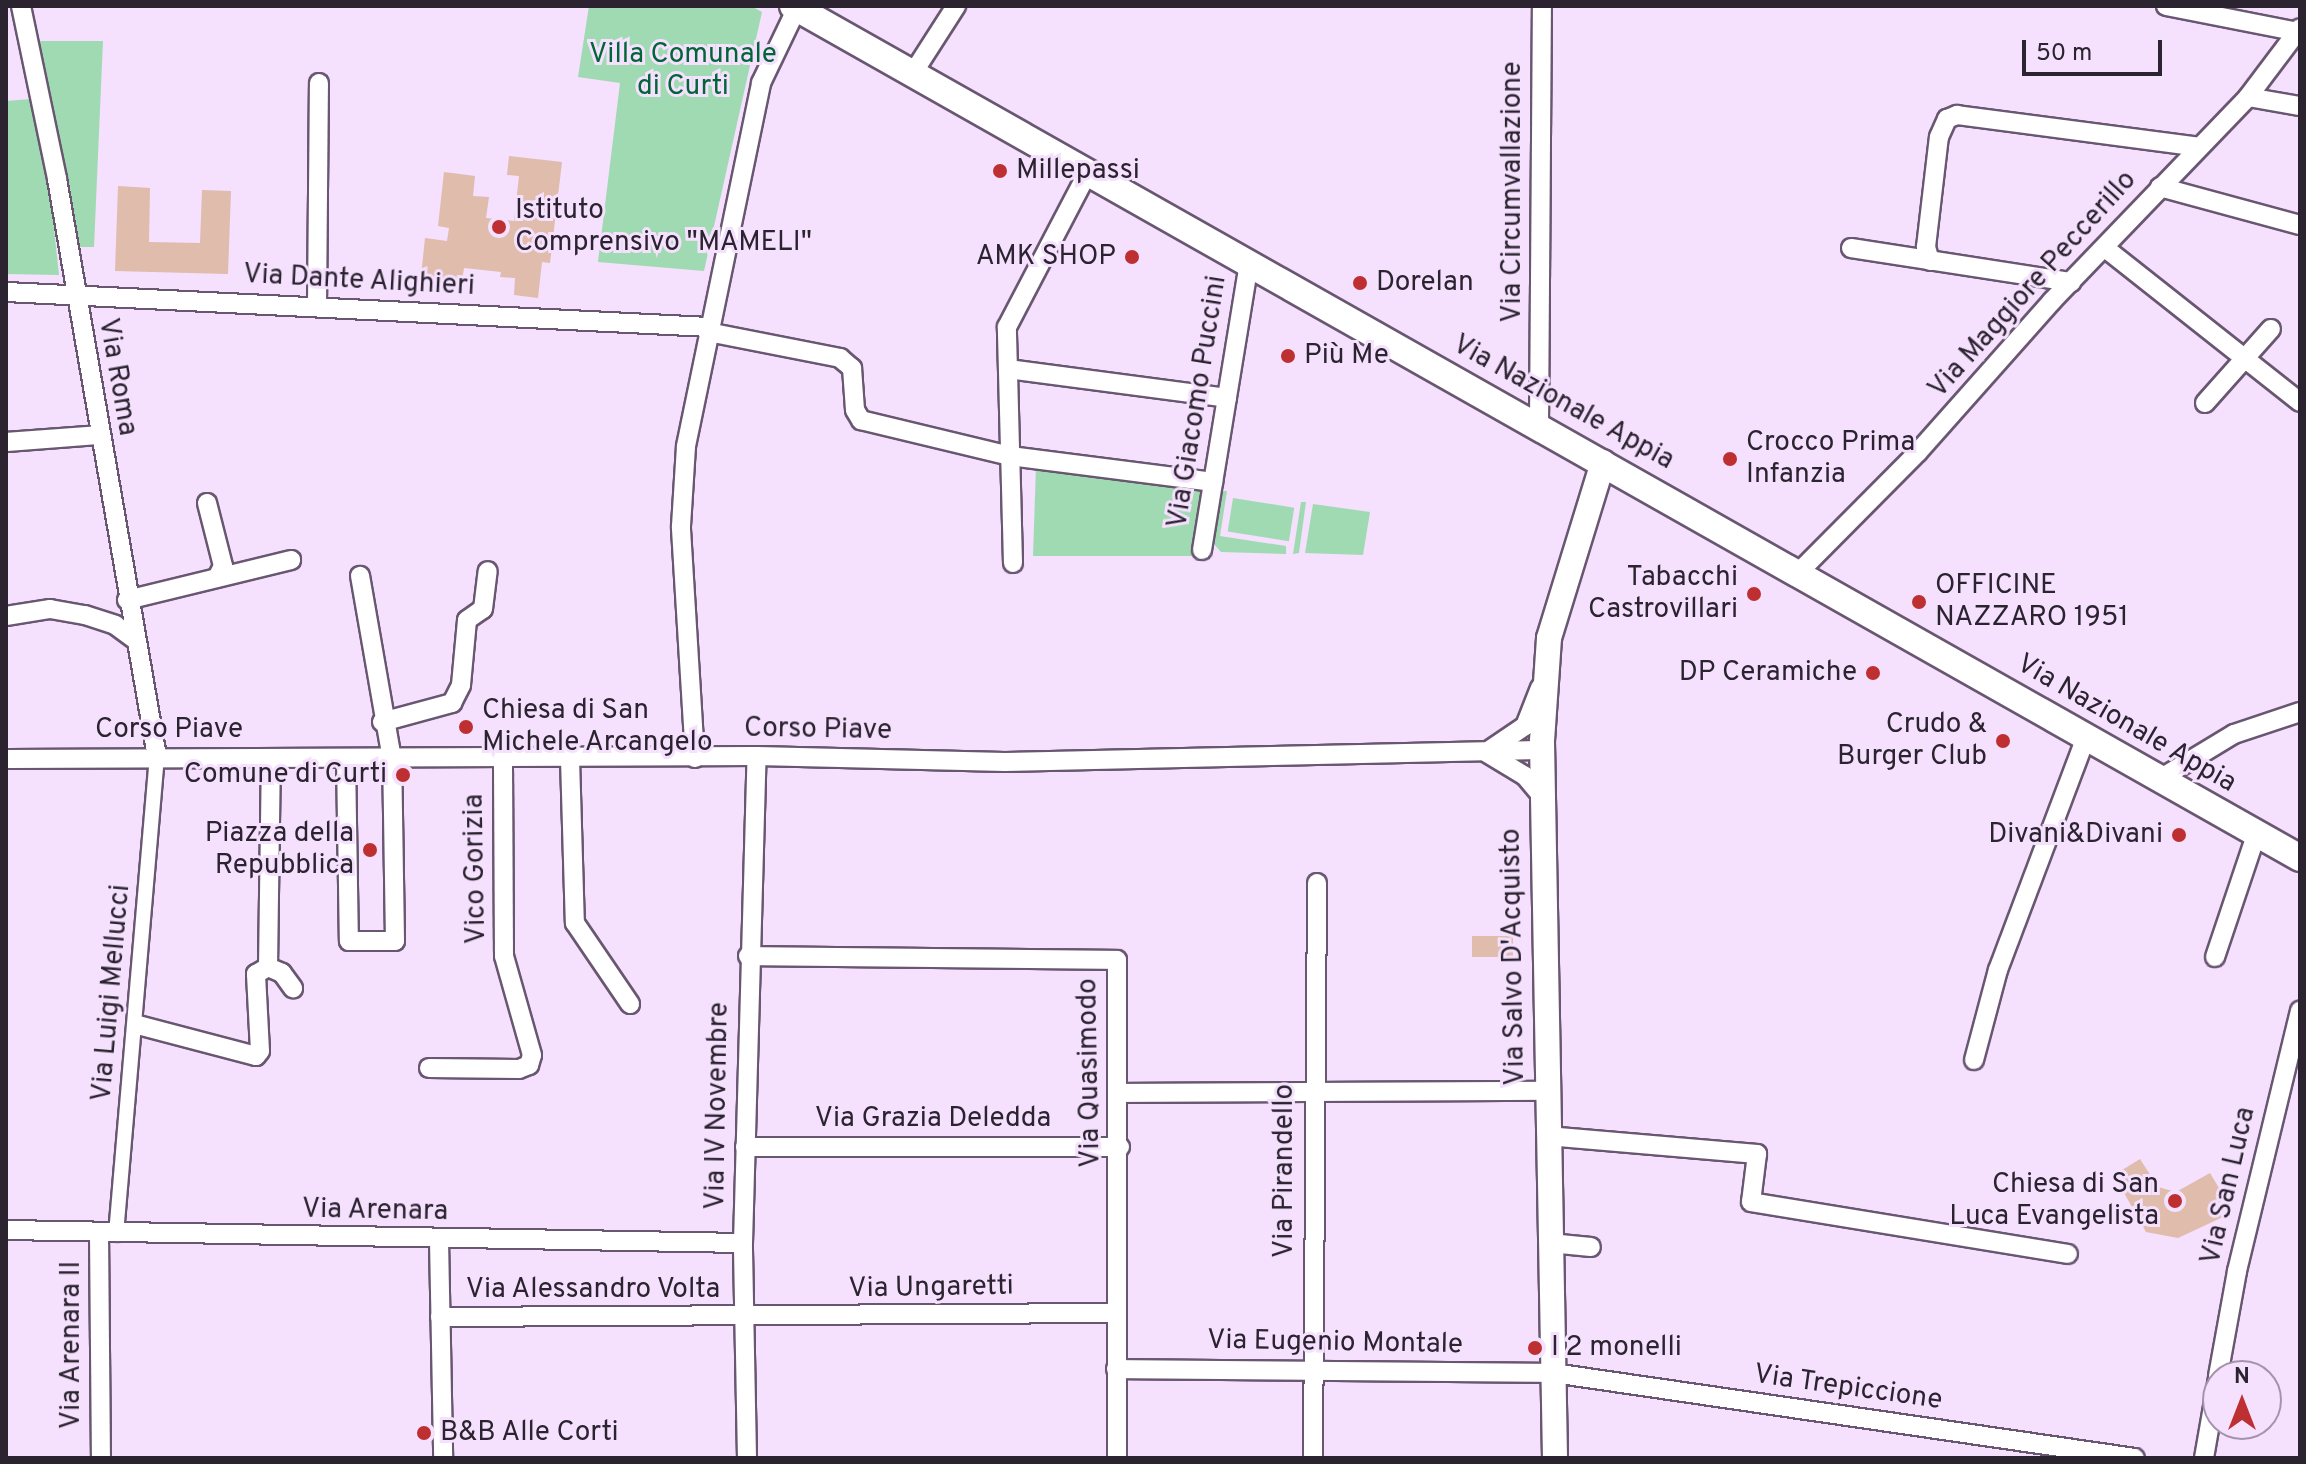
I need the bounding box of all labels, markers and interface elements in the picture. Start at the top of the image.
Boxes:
scale bar [2026,24,2166,74]
park label: Villa Comunale di Curti [589,38,777,104]
text: 50 m [2036,39,2092,69]
street label: Via Circumvallazione [1496,61,1530,323]
place label: Millepassi [1016,154,1140,188]
marker: Millepassi [991,162,1009,180]
street label: Via Maggiore Peccerillo [1922,164,2144,406]
place label: Istituto Comprensivo "MAMELI" [515,194,812,260]
marker: Istituto Comprensivo "MAMELI" [490,218,508,236]
place label: AMK SHOP [976,240,1116,274]
marker: AMK SHOP [1123,248,1141,266]
street label: Via Dante Alighieri [242,258,476,304]
place label: Dorelan [1376,266,1474,300]
street label: Via Giacomo Puccini [1161,273,1235,531]
marker: Dorelan [1351,274,1369,292]
street label: Via Roma [90,316,144,438]
street label: Via Nazionale Appia [1446,328,1680,478]
place label: Più Me [1304,339,1389,373]
marker: Più Me [1279,347,1297,365]
place label: Crocco Prima Infanzia [1746,426,1915,492]
marker: Crocco Prima Infanzia [1721,450,1739,468]
place label: Tabacchi Castrovillari [1588,561,1738,627]
place label: OFFICINE NAZZARO 1951 [1935,569,2129,635]
marker: Tabacchi Castrovillari [1745,585,1763,603]
marker: OFFICINE NAZZARO 1951 [1910,593,1928,611]
street label: Via Nazionale Appia [2010,647,2242,801]
place label: DP Ceramiche [1679,656,1857,690]
marker: DP Ceramiche [1864,664,1882,682]
place label: Chiesa di San Michele Arcangelo [482,694,714,760]
place label: Crudo & Burger Club [1837,708,1987,774]
street label: Corso Piave [744,712,892,748]
street label: Corso Piave [95,713,243,747]
marker: Chiesa di San Michele Arcangelo [457,718,475,736]
marker: Crudo & Burger Club [1994,732,2012,750]
place label: Comune di Curti [184,758,387,792]
marker: Comune di Curti [394,766,412,784]
street label: Vico Gorizia [458,794,494,944]
place label: Piazza della Repubblica [205,817,354,883]
place label: Divani&Divani [1988,818,2163,852]
marker: Divani&Divani [2170,826,2188,844]
street label: Via Salvo D'Acquisto [1495,828,1533,1086]
marker: Piazza della Repubblica [361,841,379,859]
street label: Via Luigi Mellucci [86,883,138,1103]
street label: Via Quasimodo [1072,978,1108,1168]
street label: Via IV Novembre [699,1001,737,1211]
street label: Via Pirandello [1268,1084,1302,1258]
street label: Via Grazia Deledda [815,1102,1051,1136]
street label: Via San Luca [2195,1104,2263,1268]
place label: Chiesa di San Luca Evangelista [1949,1168,2159,1234]
marker: Chiesa di San Luca Evangelista [2166,1192,2184,1210]
street label: Via Arenara [301,1193,449,1229]
street label: Via Arenara II [55,1260,89,1430]
street label: Via Ungaretti [848,1270,1014,1306]
street label: Via Alessandro Volta [465,1273,721,1307]
street label: Via Eugenio Montale [1207,1324,1463,1362]
place label: I 2 monelli [1551,1331,1682,1365]
marker: I 2 monelli [1526,1339,1544,1357]
street label: Via Trepiccione [1751,1358,1945,1418]
north arrow [2202,1360,2282,1440]
text: N [2234,1364,2250,1391]
place label: B&B Alle Corti [440,1416,620,1450]
marker: B&B Alle Corti [415,1424,433,1442]

